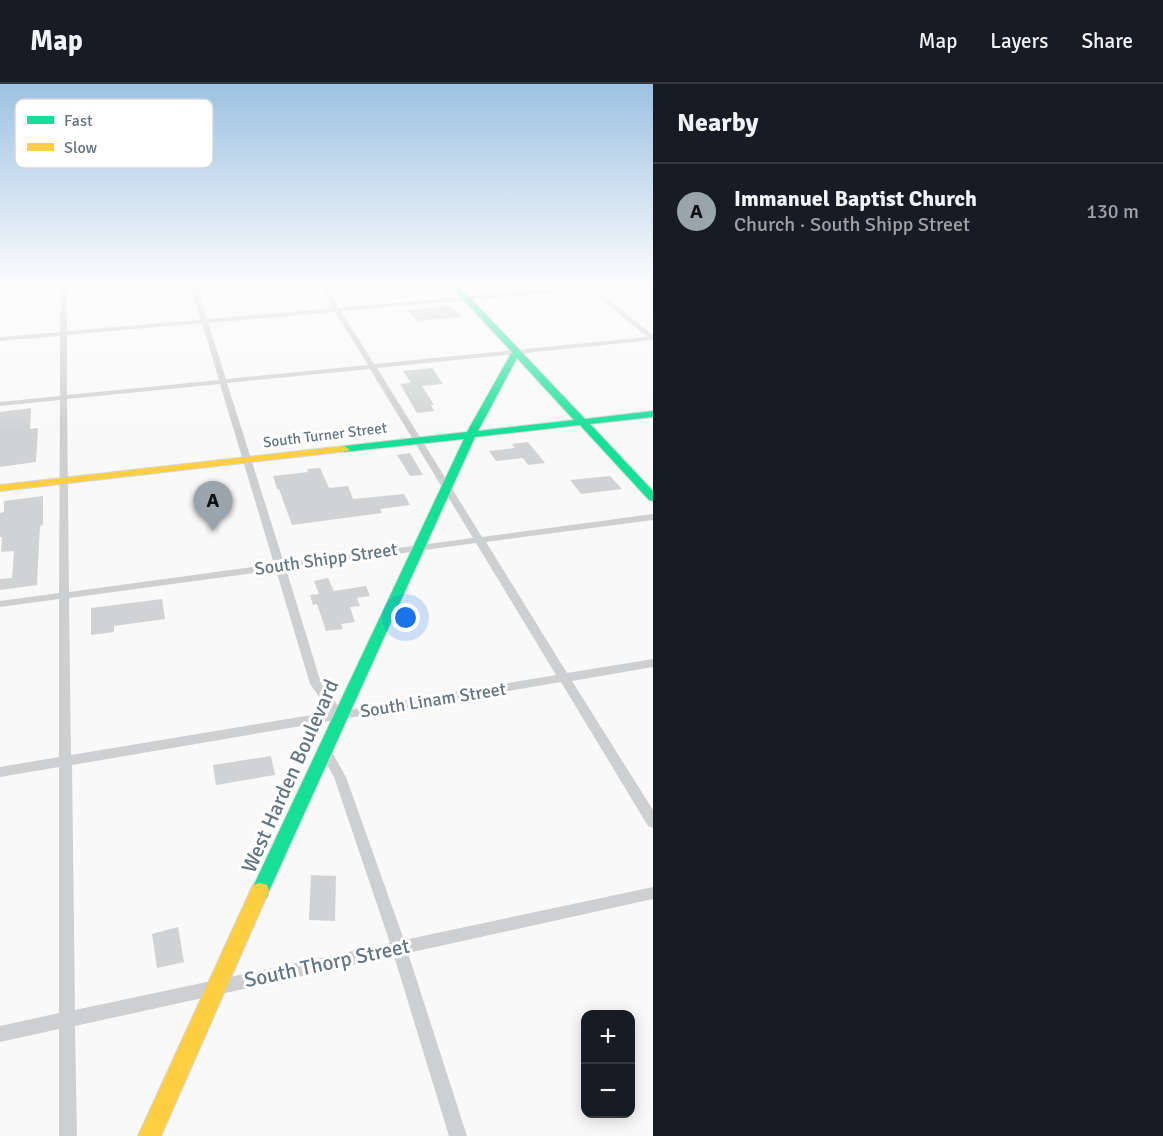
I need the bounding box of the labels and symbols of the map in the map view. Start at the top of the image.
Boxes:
legend [15,99,213,168]
text: Fast [64,111,93,131]
text: Slow [64,138,98,158]
street label: South Turner Street [262,418,388,452]
pin: A [194,482,232,531]
street label: South Shipp Street [253,538,399,580]
your location [391,603,420,632]
street label: West Harden Boulevard [236,675,344,877]
street label: South Linam Street [359,678,507,722]
street label: South Thorp Street [242,933,412,993]

